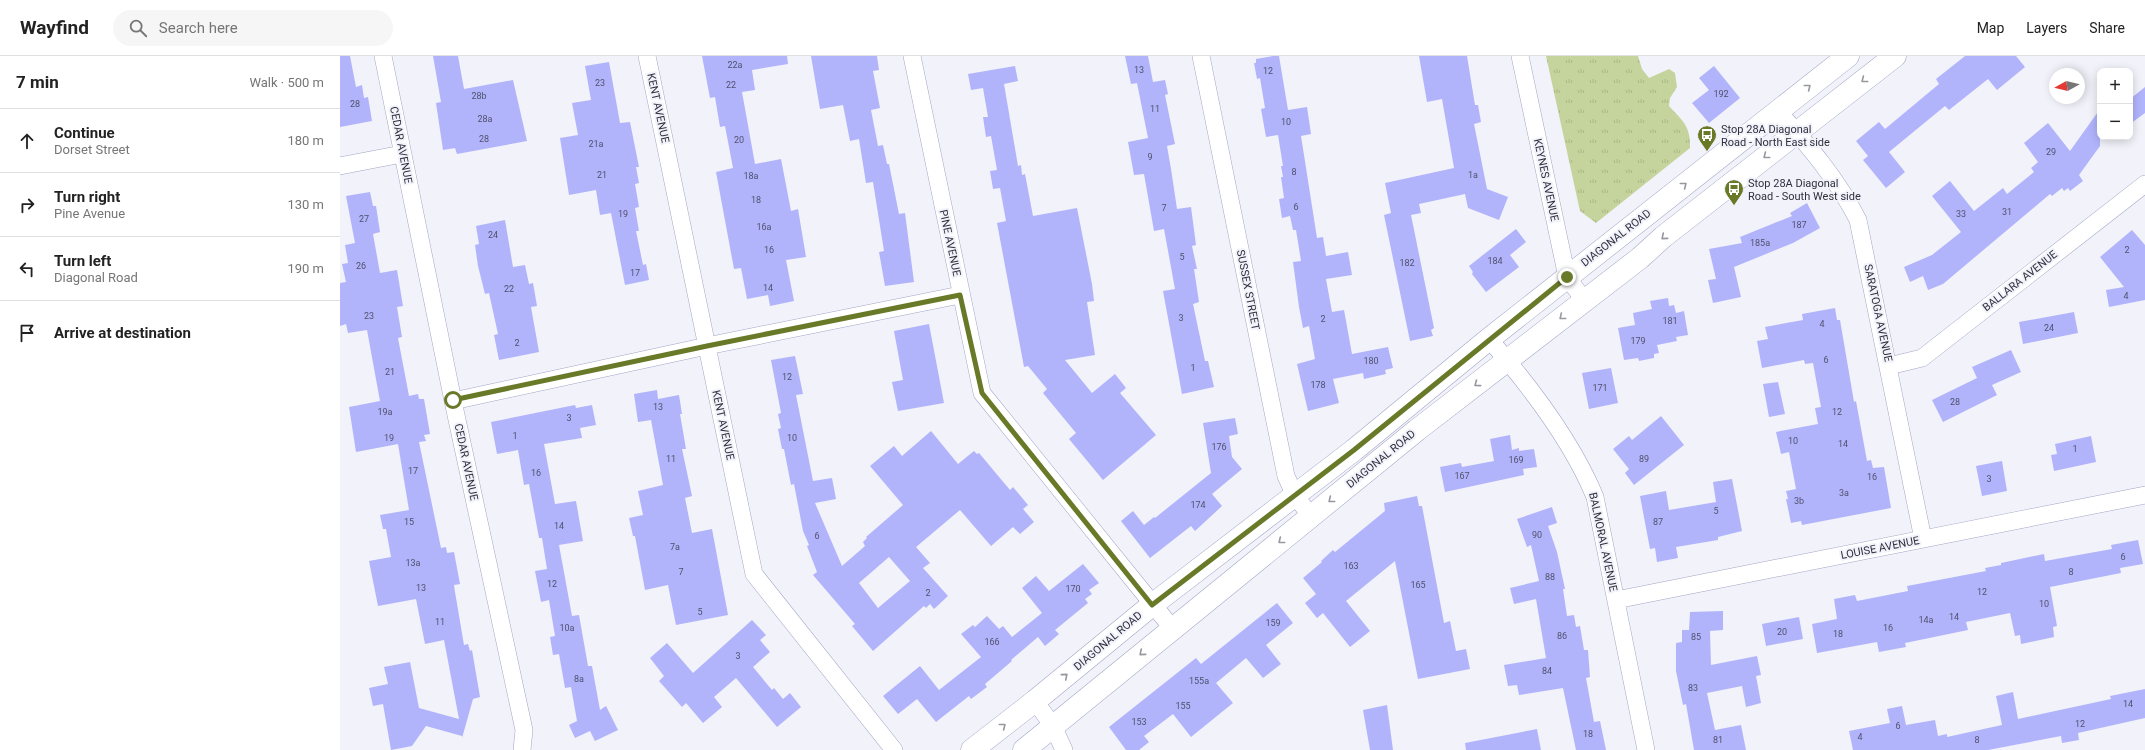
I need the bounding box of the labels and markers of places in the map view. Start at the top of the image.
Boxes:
place label: Stop 28A Diagonal Road - North East side [1721,123,1830,149]
bus stop icon: Stop 28A Diagonal Road - North East side [1696,124,1718,152]
place label: Stop 28A Diagonal Road - South West side [1748,177,1861,203]
bus stop icon: Stop 28A Diagonal Road - South West side [1723,178,1745,206]

